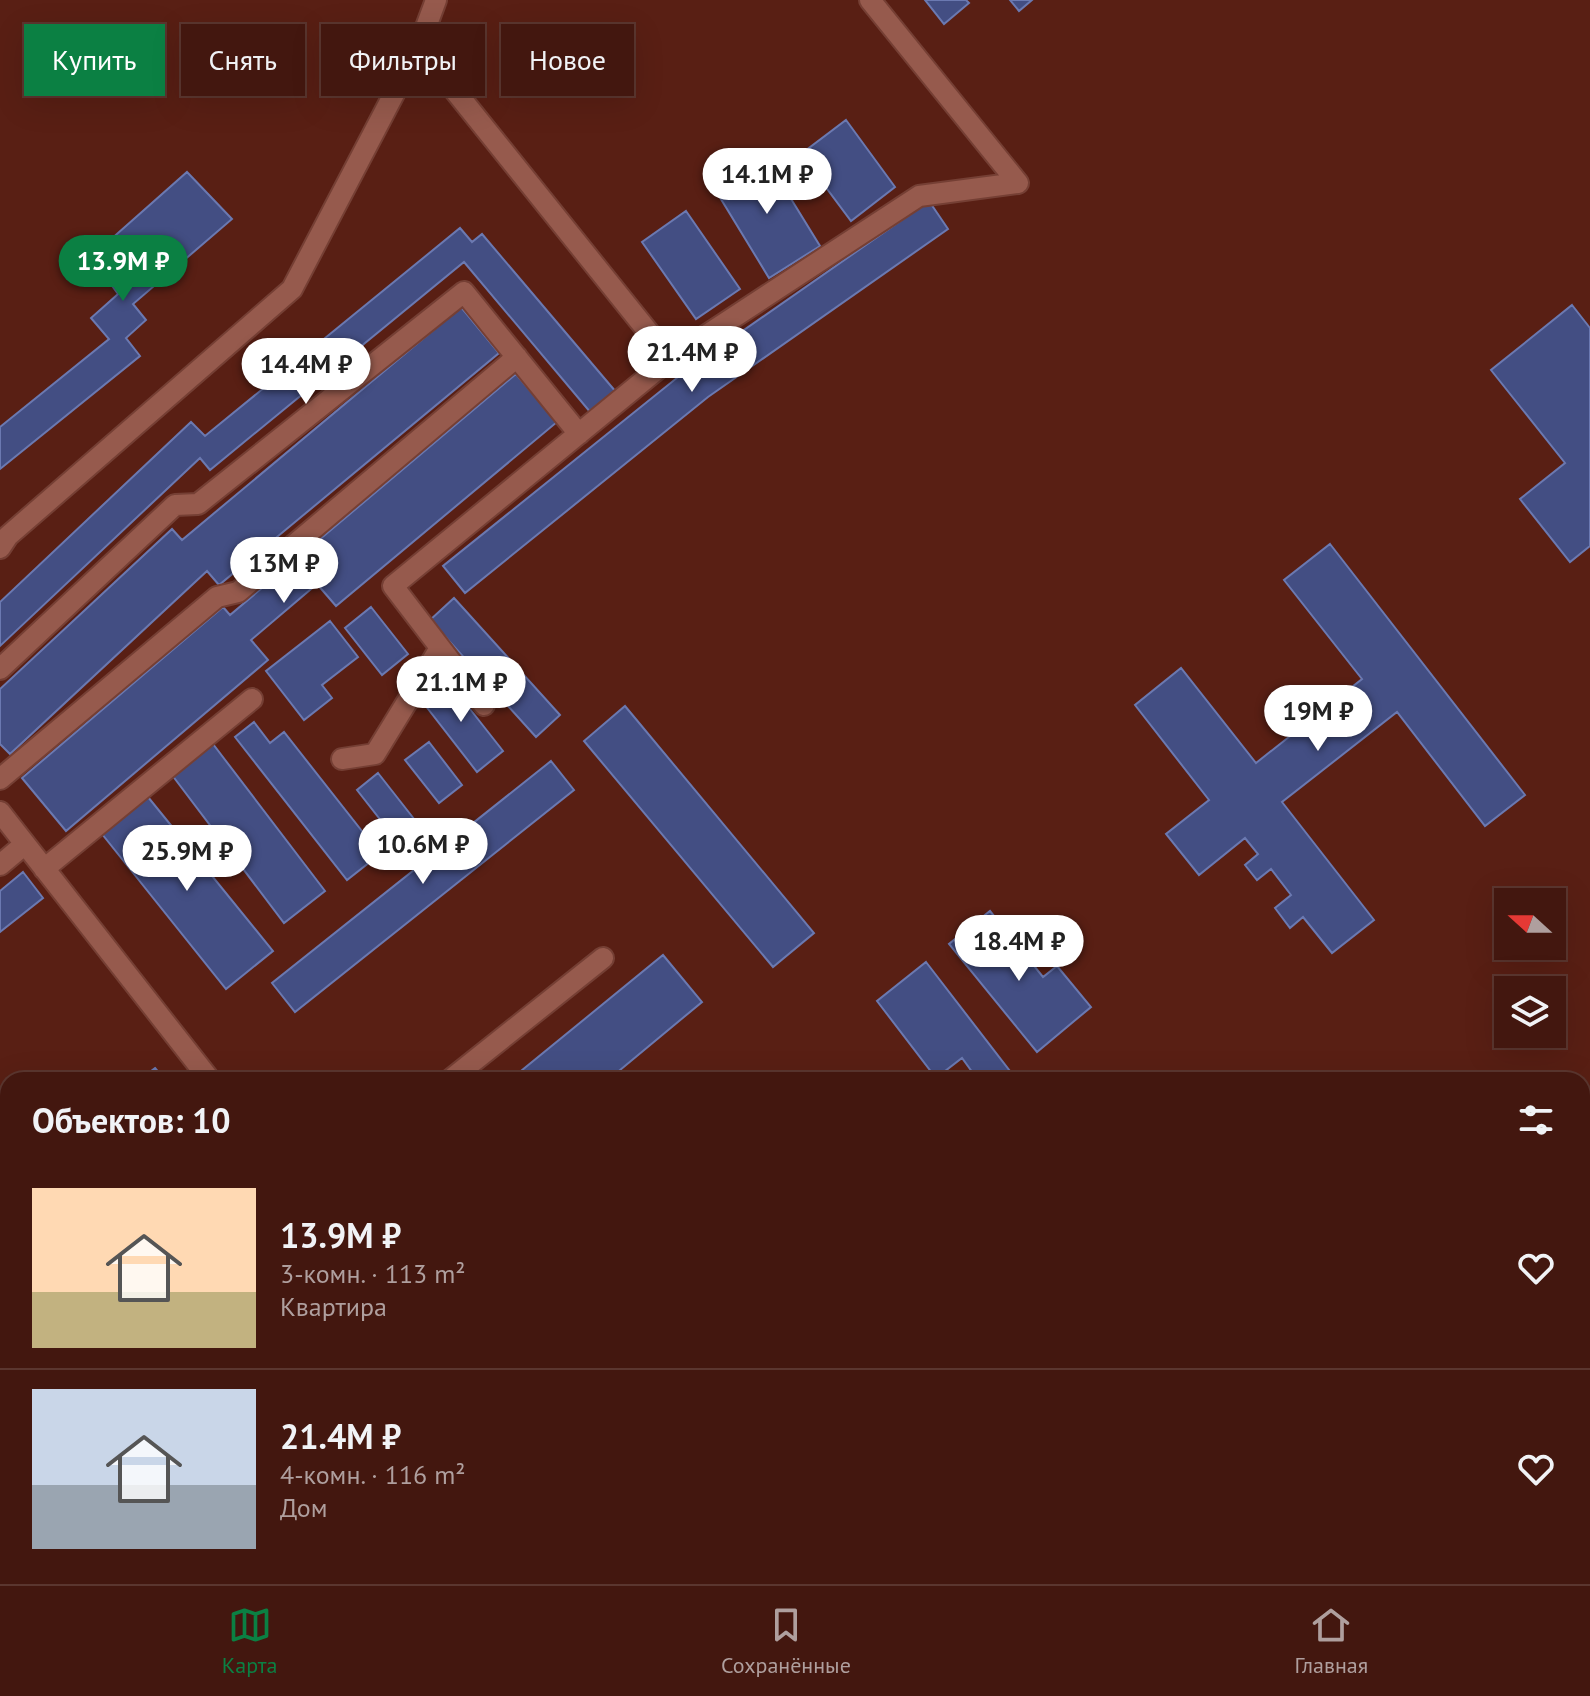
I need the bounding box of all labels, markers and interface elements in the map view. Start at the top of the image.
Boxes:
chip: Купить [24,24,165,96]
chip: Снять [181,24,305,96]
chip: Фильтры [321,24,485,96]
chip: Новое [501,24,634,96]
pin: 14.1M ₽ [693,148,841,216]
text: 14.1M ₽ [721,157,813,190]
pin: 13.9M ₽ [49,235,197,303]
text: 13.9M ₽ [77,244,169,277]
pin: 21.4M ₽ [618,326,766,394]
text: 21.4M ₽ [646,335,738,368]
pin: 14.4M ₽ [232,338,380,406]
text: 14.4M ₽ [260,347,352,380]
pin: 13M ₽ [228,537,340,605]
text: 13M ₽ [248,546,320,579]
pin: 21.1M ₽ [387,656,535,724]
text: 21.1M ₽ [415,665,507,698]
pin: 19M ₽ [1262,685,1374,753]
text: 19M ₽ [1282,694,1354,727]
pin: 10.6M ₽ [349,818,497,886]
pin: 25.9M ₽ [113,825,261,893]
text: 10.6M ₽ [377,827,469,860]
text: 25.9M ₽ [141,834,233,867]
north arrow [1494,888,1566,960]
map controls [1494,888,1566,1048]
pin: 18.4M ₽ [945,915,1093,983]
text: 18.4M ₽ [973,924,1065,957]
button: layers [1494,976,1566,1048]
text: Объектов: 10 [32,1098,231,1142]
icon: filters [1514,1098,1558,1142]
text: 13.9M ₽ [280,1213,401,1257]
icon: home [96,1220,192,1316]
icon: heart [1514,1246,1558,1290]
text: 3-комн. · 113 m² [280,1257,466,1290]
text: Квартира [280,1290,387,1323]
text: 21.4M ₽ [280,1414,401,1458]
icon: home [96,1421,192,1517]
icon: heart [1514,1447,1558,1491]
text: 4-комн. · 116 m² [280,1458,466,1491]
text: Дом [280,1491,328,1524]
tab: Карта [222,1603,277,1679]
tab: Сохранённые [721,1603,851,1679]
tab: Главная [1295,1603,1368,1679]

